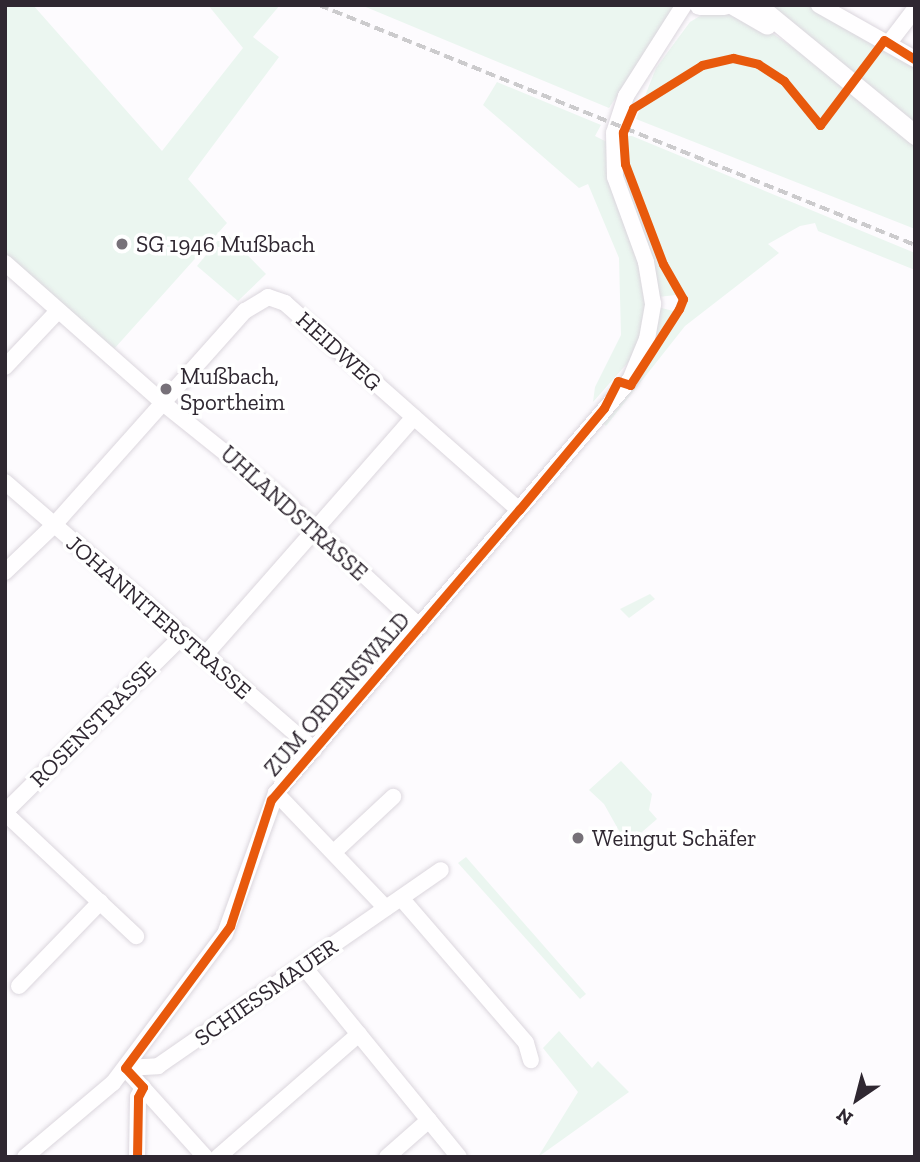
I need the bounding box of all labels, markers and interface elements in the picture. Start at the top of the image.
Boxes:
place label: SG 1946 Mußbach [136,230,315,258]
marker: SG 1946 Mußbach [114,236,130,252]
street label: HEIDWEG [291,306,387,396]
place label: Mußbach, Sportheim [180,362,285,416]
marker: Mußbach, Sportheim [158,381,174,397]
street label: UHLANDSTRASSE [215,440,373,586]
street label: JOHANNITERSTRASSE [61,529,257,705]
street label: ZUM ORDENSWALD [258,606,416,782]
street label: ROSENSTRASSE [24,655,162,793]
place label: Weingut Schäfer [592,824,757,852]
marker: Weingut Schäfer [570,830,586,846]
street label: SCHIESSMAUER [189,932,343,1052]
north arrow [822,1064,892,1134]
text: N [832,1103,857,1130]

